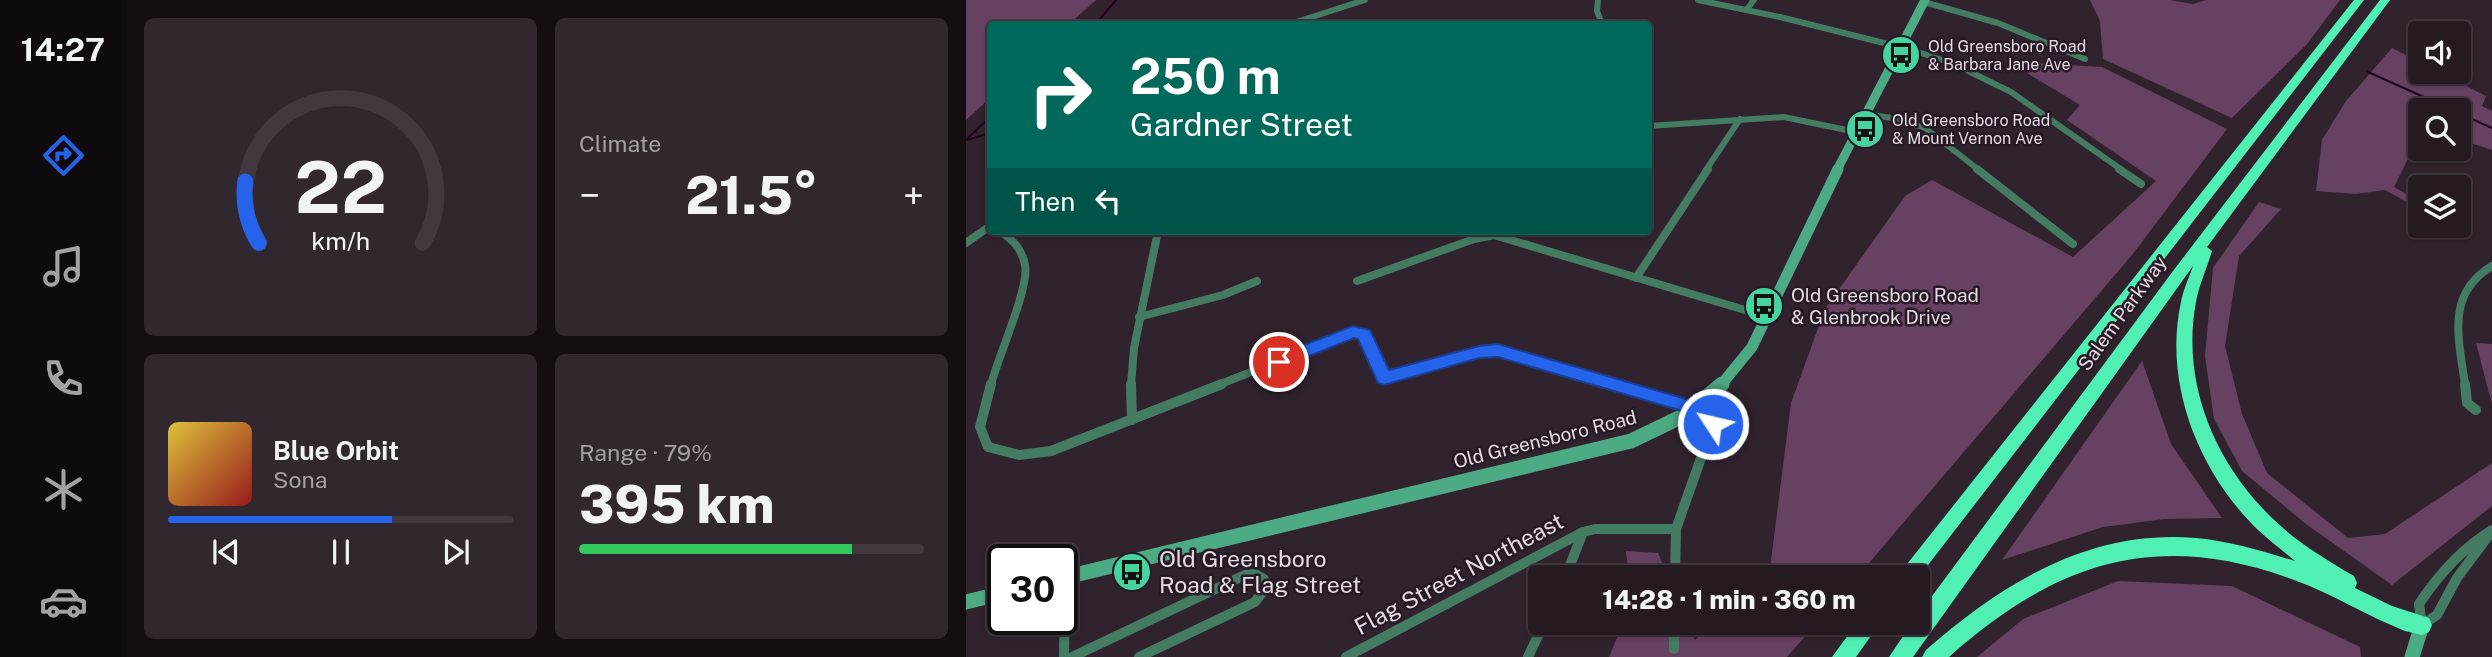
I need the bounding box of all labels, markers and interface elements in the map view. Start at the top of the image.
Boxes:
map controls [2408,21,2471,238]
button: sound [2408,21,2471,84]
text: 14:27 [21,31,105,68]
bus stop icon: Old Greensboro Road & Barbara Jane Ave [1880,34,1922,76]
place label: Old Greensboro Road & Barbara Jane Ave [1928,37,2086,74]
text: 250 m [1130,47,1281,105]
icon: right [1015,49,1106,140]
button: search [2408,98,2471,161]
text: Gardner Street [1130,106,1353,143]
bus stop icon: Old Greensboro Road & Mount Vernon Ave [1844,108,1886,150]
place label: Old Greensboro Road & Mount Vernon Ave [1892,111,2050,148]
text: Climate [579,130,661,157]
icon: directions [39,131,88,180]
text: 22 [294,144,387,229]
text: 21.5° [685,165,818,226]
text: − [579,173,600,218]
text: + [903,173,924,218]
button: layers [2408,175,2471,238]
icon: left [1089,182,1127,220]
text: Then [1015,186,1075,217]
text: km/h [311,226,370,256]
icon: music [39,242,88,291]
street label: Salem Parkway [2073,252,2171,374]
place label: Old Greensboro Road & Glenbrook Drive [1791,284,1979,328]
bus stop icon: Old Greensboro Road & Glenbrook Drive [1743,285,1785,327]
pin [1249,332,1309,392]
icon: arrive [1260,343,1298,381]
icon: phone [39,354,88,403]
position arrow [1676,387,1750,461]
street label: Old Greensboro Road [1451,406,1639,472]
text: Blue Orbit [273,435,399,466]
text: Range · 79% [579,439,712,466]
icon: climate [39,465,88,514]
text: Sona [273,466,327,493]
text: 395 km [579,474,775,535]
street label: Flag Street Northeast [1350,507,1568,640]
icon: previous [207,533,245,571]
icon: pause [322,533,360,571]
icon: next [437,533,475,571]
speed limit sign: 30 [987,544,1078,635]
place label: Old Greensboro Road & Flag Street [1159,545,1361,598]
bus stop icon: Old Greensboro Road & Flag Street [1111,551,1153,593]
icon: car [39,577,88,626]
text: 14:28 · 1 min · 360 m [1602,584,1856,615]

